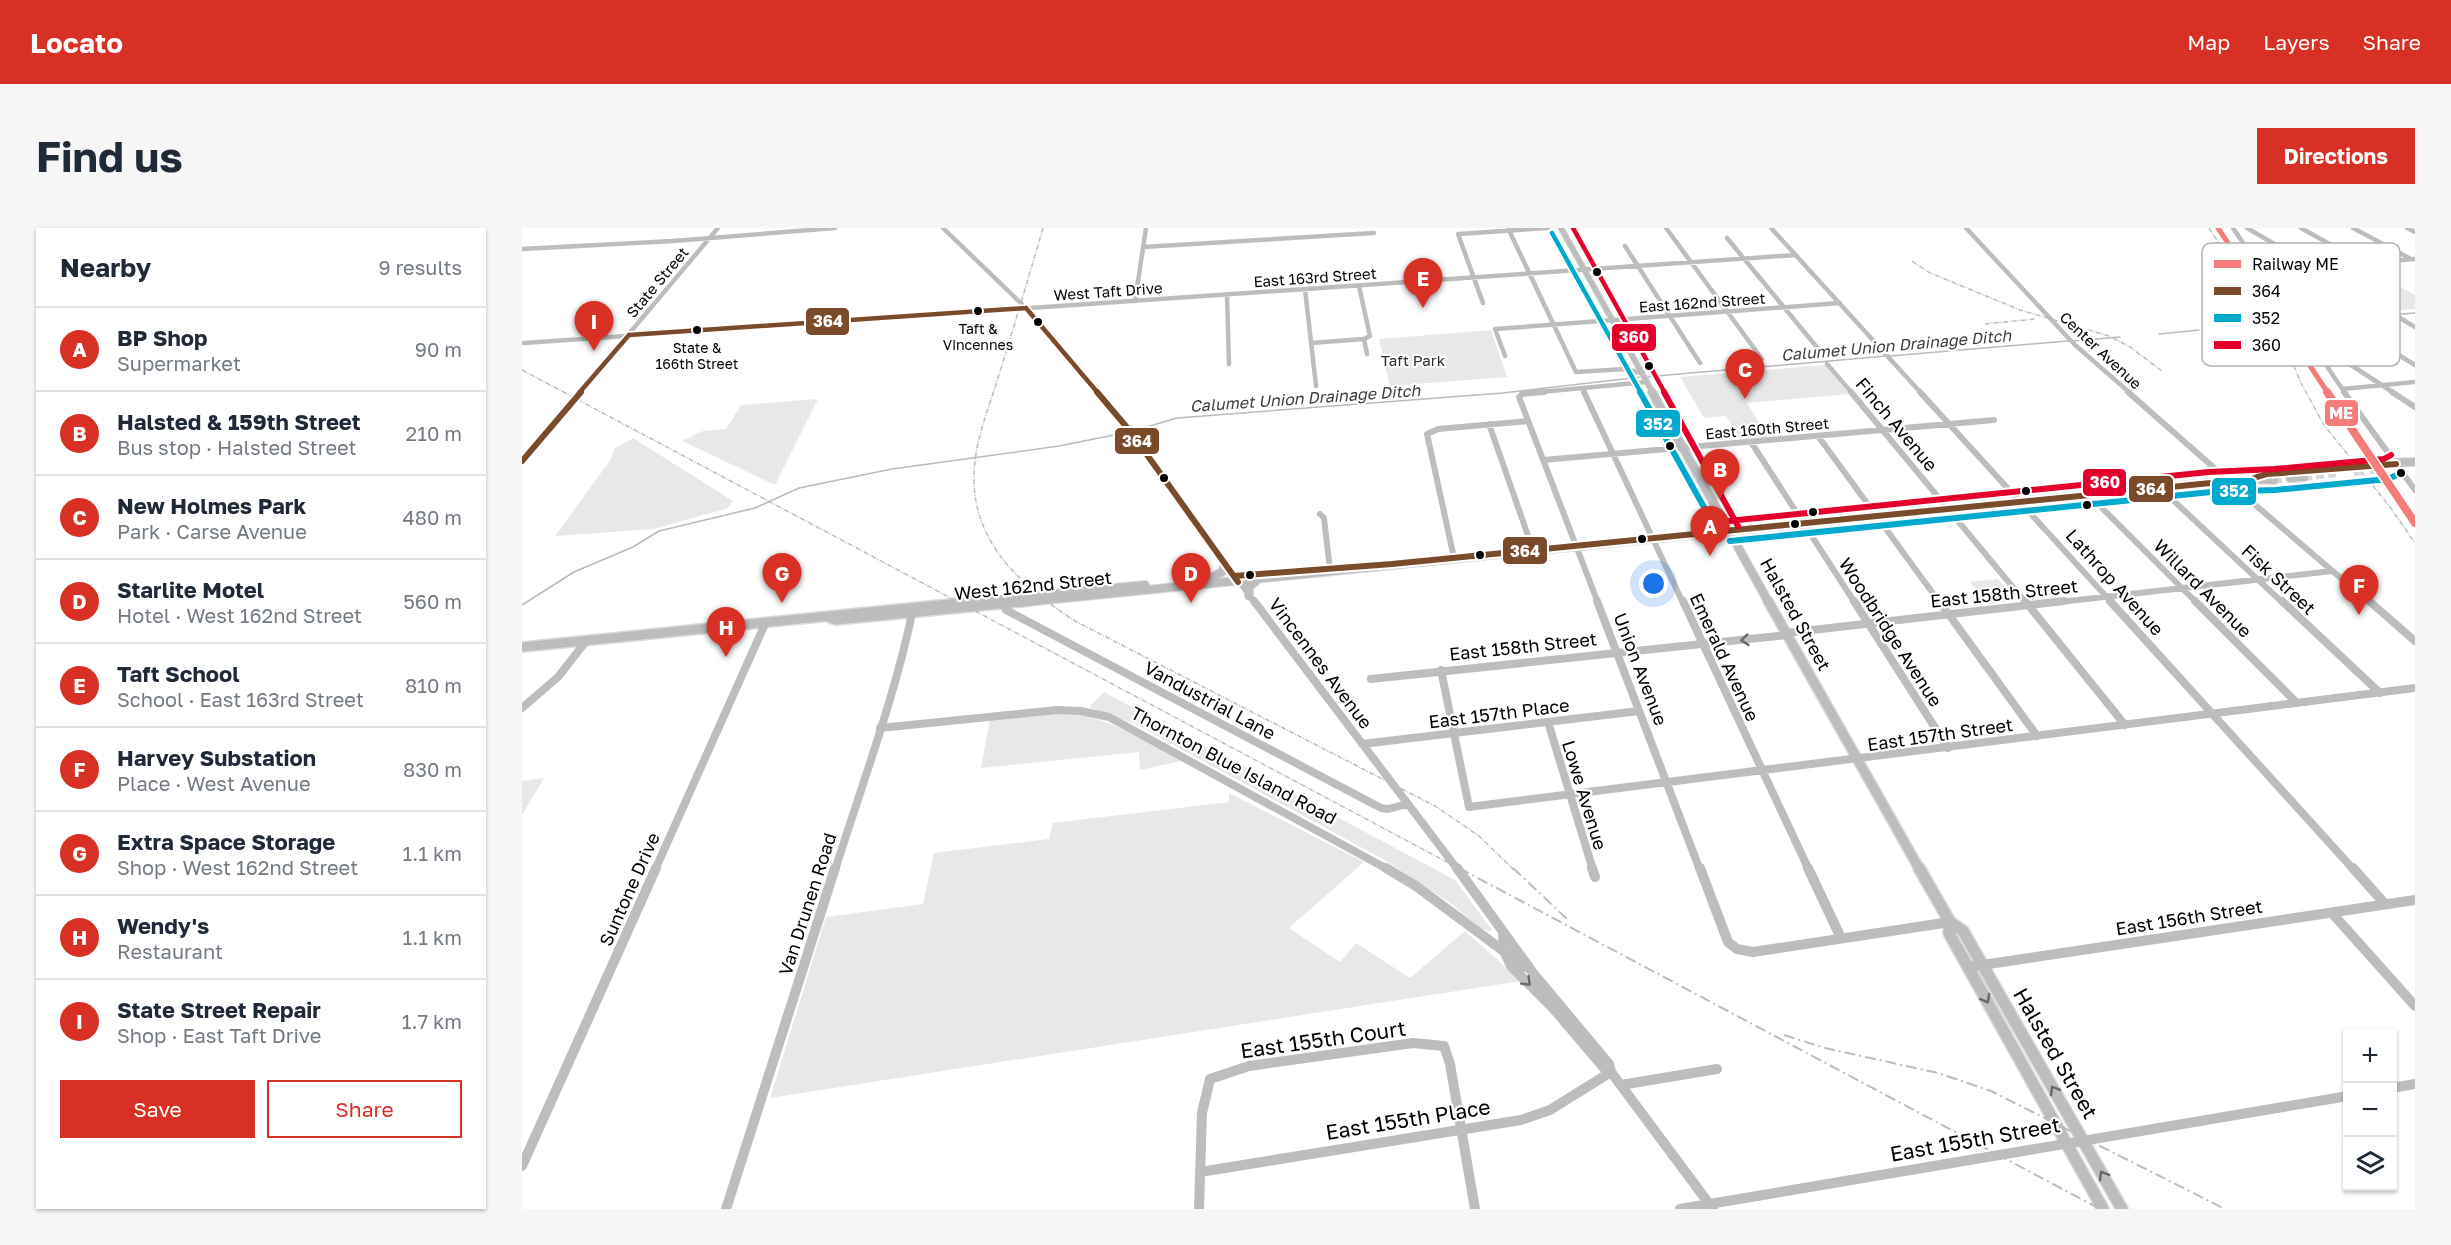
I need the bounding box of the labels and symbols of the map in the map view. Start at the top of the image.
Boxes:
street label: State Street [622,243,692,321]
legend [2202,243,2400,366]
text: Railway ME [2252,254,2339,274]
pin: E [1404,259,1442,308]
street label: East 163rd Street [1253,264,1377,290]
unlabelled marker [1591,266,1603,278]
street label: West Taft Drive [1053,278,1163,304]
text: 364 [2252,281,2281,301]
street label: East 162nd Street [1638,289,1766,315]
pin: I [574,302,614,351]
marker: Taft & Vincennes [972,305,984,317]
line badge: 364 [805,307,850,336]
street label: Center Avenue [2056,308,2146,393]
text: 352 [2252,308,2280,328]
text: 364 [813,311,843,331]
unlabelled marker [1032,316,1044,328]
place label: Taft & Vincennes [943,320,1013,353]
line badge: 360 [1611,323,1657,352]
marker: State & 166th Street [691,324,703,336]
water label: Calumet Union Drainage Ditch [1780,325,2013,365]
text: 360 [1619,327,1649,347]
text: 360 [2252,335,2281,355]
place label: State & 166th Street [656,339,738,372]
pin: C [1726,350,1764,399]
park label: Taft Park [1381,351,1446,369]
unlabelled marker [1643,360,1655,372]
street label: Finch Avenue [1851,373,1943,475]
water label: Calumet Union Drainage Ditch [1189,380,1422,416]
line badge: ME [2324,399,2359,427]
text: ME [2329,403,2353,423]
line badge: 352 [1635,409,1681,438]
text: 352 [1643,414,1673,434]
street label: East 160th Street [1704,414,1830,442]
line badge: 364 [1114,427,1160,455]
text: 364 [1122,431,1152,451]
unlabelled marker [1664,440,1676,452]
pin: B [1700,450,1740,499]
unlabelled marker [2395,467,2407,479]
line badge: 360 [2082,468,2127,497]
unlabelled marker [1158,472,1170,484]
text: 360 [2090,472,2120,492]
line badge: 364 [2128,475,2174,503]
line badge: 352 [2211,477,2257,506]
text: 364 [2136,479,2166,499]
text: 352 [2219,481,2249,501]
unlabelled marker [2020,485,2032,497]
unlabelled marker [2081,499,2093,511]
pin: A [1690,506,1730,556]
unlabelled marker [1807,506,1819,518]
unlabelled marker [1789,518,1801,530]
street label: Lathrop Avenue [2062,524,2168,640]
unlabelled marker [1636,533,1648,545]
street label: Willard Avenue [2149,534,2257,642]
line badge: 364 [1502,536,1548,565]
street label: Fisk Street [2237,539,2321,619]
text: 364 [1510,541,1540,561]
unlabelled marker [1474,549,1486,561]
pin: G [762,554,802,603]
pin: D [1172,554,1210,603]
street label: Halsted Street [1756,554,1836,674]
street label: Woodbridge Avenue [1835,554,1947,710]
street label: West 162nd Street [953,566,1113,604]
pin: F [2340,566,2378,615]
unlabelled marker [1244,569,1256,581]
your location [1639,569,1668,598]
street label: East 158th Street [1929,574,2079,612]
street label: Emerald Avenue [1686,589,1764,725]
street label: Vincennes Avenue [1265,593,1377,733]
pin: H [706,608,746,657]
street label: Union Avenue [1609,610,1673,728]
street label: East 158th Street [1448,627,1598,665]
one-way arrow [1740,633,1749,646]
street label: Vandustrial Lane [1141,656,1279,744]
street label: East 157th Place [1427,693,1571,733]
street label: Thornton Blue Island Road [1127,701,1341,829]
street label: East 157th Street [1866,713,2014,755]
street label: Lowe Avenue [1558,737,1612,853]
street label: Suntone Drive [594,829,664,949]
street label: Van Drunen Road [774,830,840,978]
street label: East 156th Street [2114,895,2264,939]
one-way arrow [1520,975,1531,986]
street label: Halsted Street [2008,983,2104,1123]
one-way arrow [1979,992,1990,1003]
street label: East 155th Court [1239,1015,1407,1063]
one-way arrow [2050,1086,2061,1096]
street label: East 155th Place [1324,1093,1492,1145]
street label: East 155th Street [1888,1111,2062,1167]
one-way arrow [2098,1171,2110,1181]

